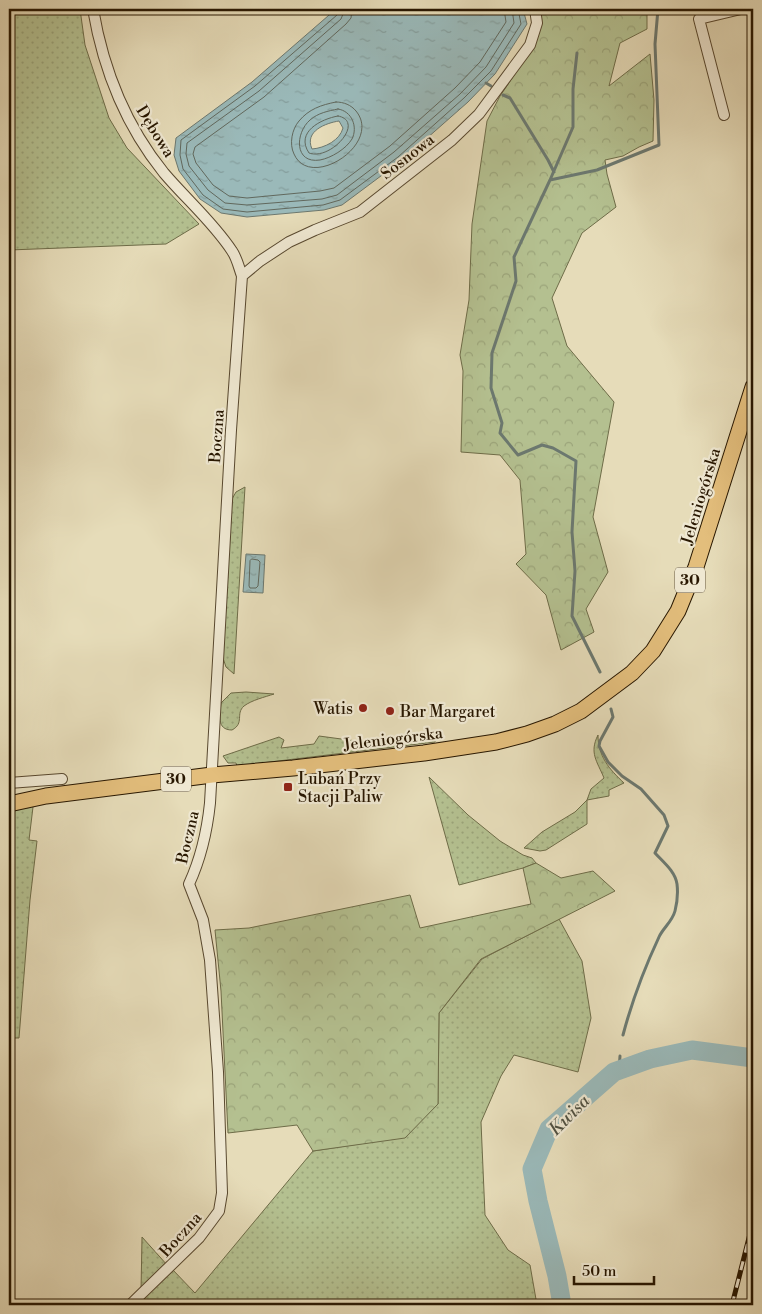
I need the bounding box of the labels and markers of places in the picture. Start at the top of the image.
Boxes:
place label: Watis [312,699,353,719]
marker: Watis [357,702,369,714]
place label: Bar Margaret [399,702,496,722]
marker: Bar Margaret [384,705,396,717]
place label: Lubań Przy Stacji Paliw [298,769,383,807]
marker: Lubań Przy Stacji Paliw [282,781,294,793]

